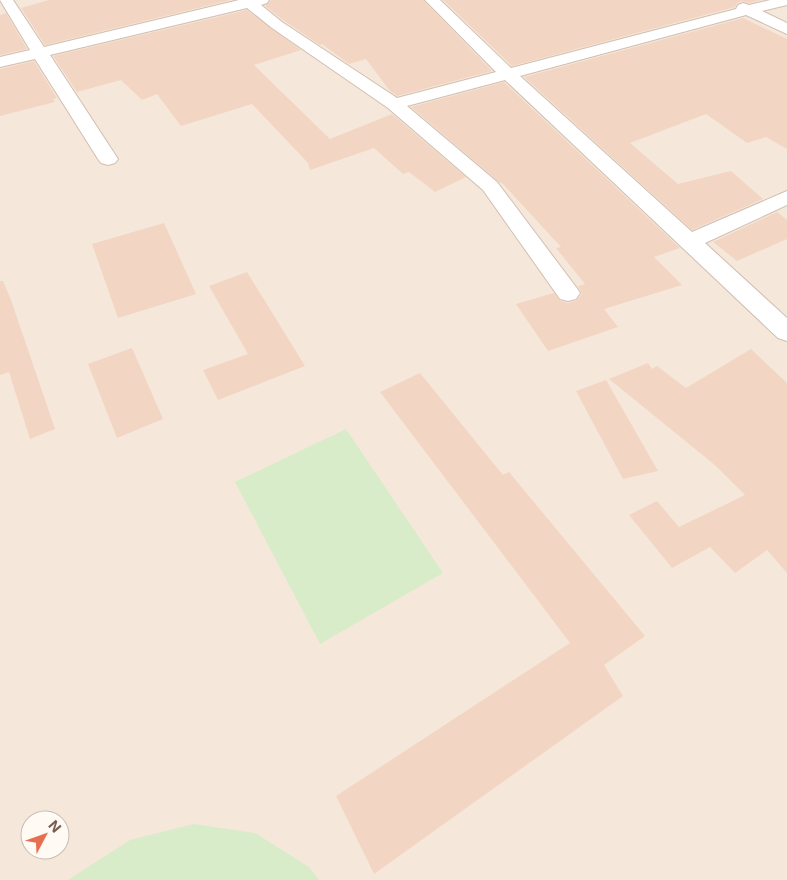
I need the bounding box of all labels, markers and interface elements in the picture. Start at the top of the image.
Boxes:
north arrow [20,810,70,860]
text: N [45,817,65,836]

